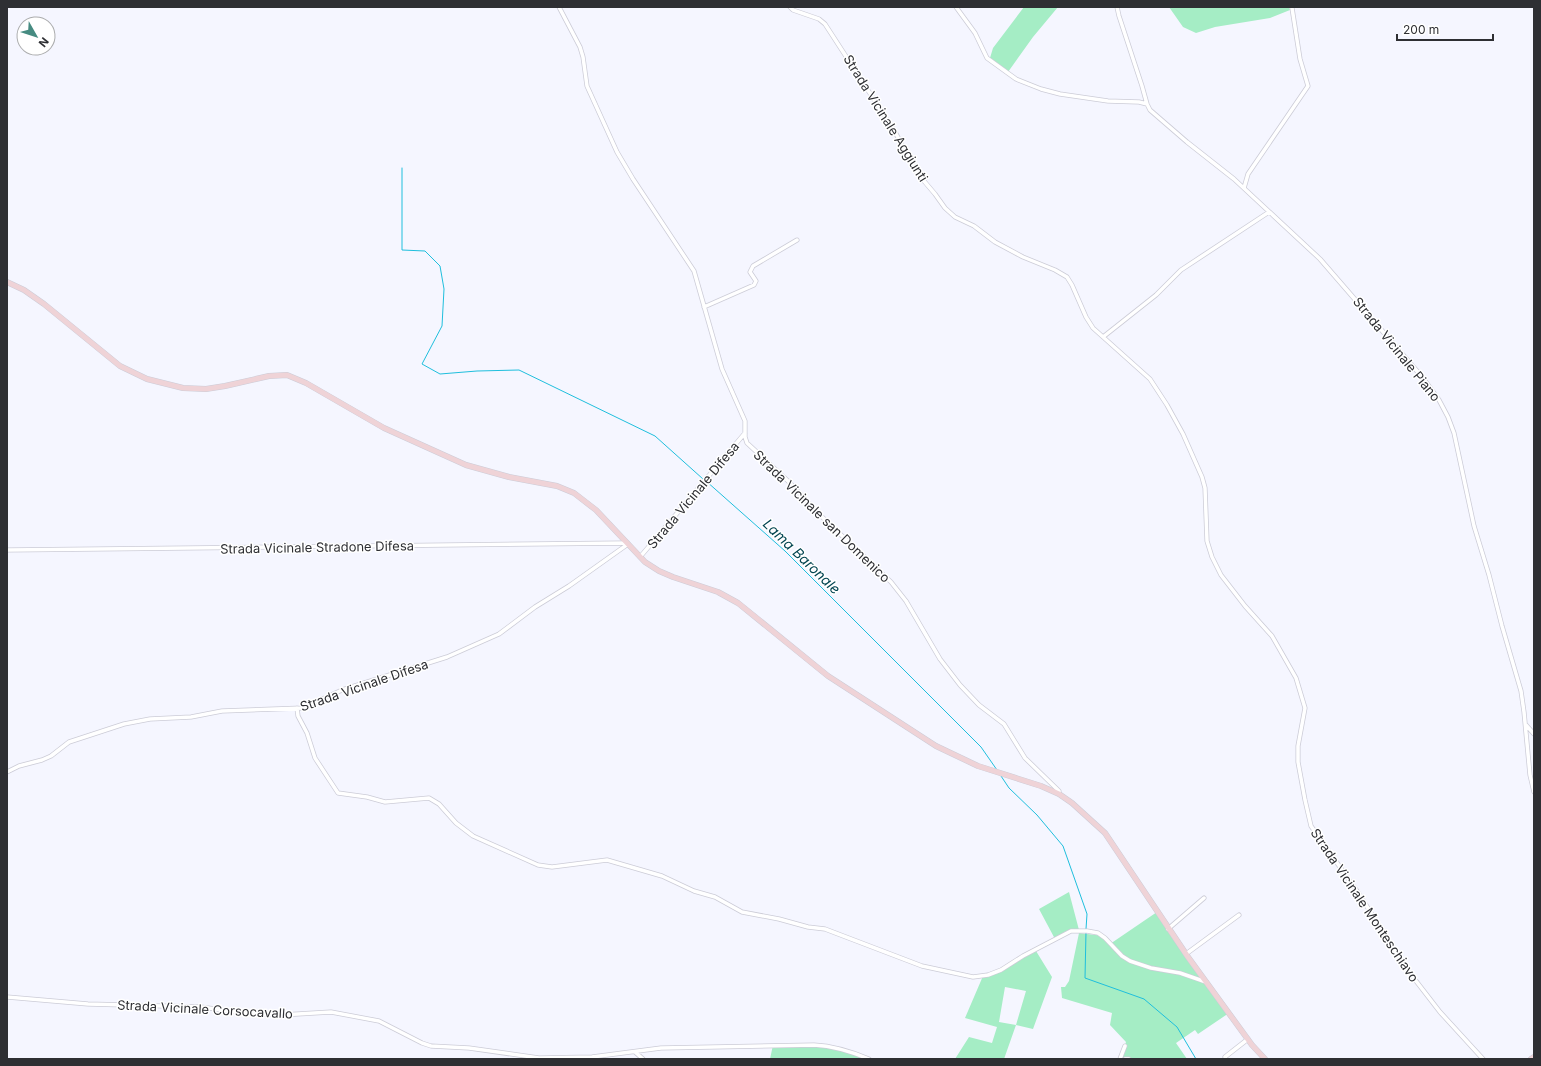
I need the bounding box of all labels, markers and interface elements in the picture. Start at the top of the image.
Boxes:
north arrow [16,16,56,56]
scale bar [1397,16,1493,42]
text: 200 m [1403,22,1439,37]
text: N [36,35,52,50]
street label: Strada Vicinale Aggiunti [840,52,932,184]
street label: Strada Vicinale Piano [1350,293,1444,405]
street label: Strada Vicinale Difesa [644,438,742,552]
street label: Strada Vicinale san Domenico [750,447,894,586]
water label: Lama Baronale [760,515,844,597]
street label: Strada Vicinale Stradone Difesa [220,537,414,557]
street label: Strada Vicinale Difesa [298,656,430,714]
street label: Strada Vicinale Monteschiavo [1308,825,1423,985]
street label: Strada Vicinale Corsocavallo [117,996,293,1022]

